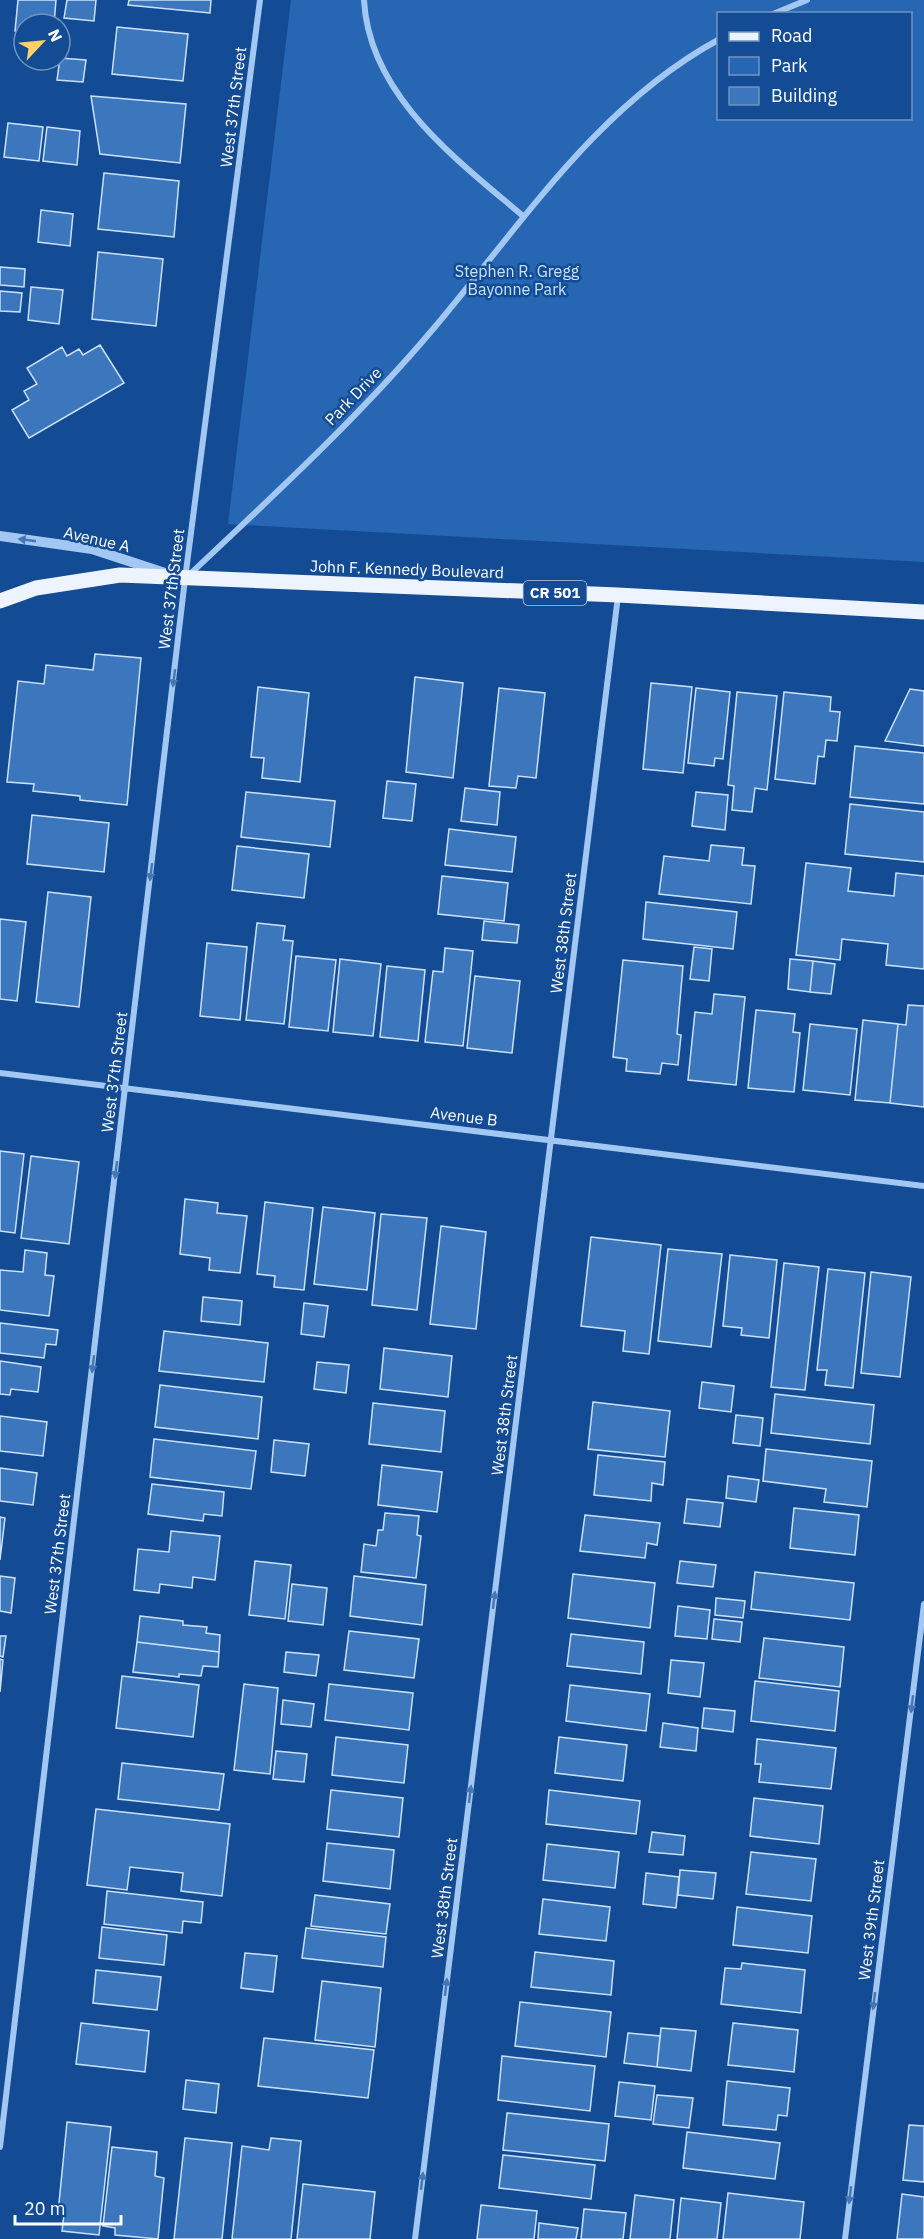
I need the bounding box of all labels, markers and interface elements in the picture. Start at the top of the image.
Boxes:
north arrow [12,12,72,72]
legend [717,12,912,120]
text: Road [771,24,812,47]
text: N [44,26,67,45]
street label: West 37th Street [216,46,250,168]
text: Park [771,54,808,77]
text: Building [771,84,838,107]
park label: Stephen R. Gregg Bayonne Park [455,261,580,299]
street label: Park Drive [320,363,386,429]
street label: Avenue A [62,522,132,556]
street label: West 37th Street [154,528,188,650]
one-way arrow [17,536,36,545]
street label: John F. Kennedy Boulevard [310,556,504,582]
road number: CR 501 [524,581,586,605]
one-way arrow [169,669,179,688]
one-way arrow [146,863,156,882]
street label: West 38th Street [546,872,580,994]
street label: West 37th Street [97,1011,131,1133]
street label: Avenue B [429,1102,499,1130]
one-way arrow [111,1161,120,1180]
one-way arrow [88,1354,97,1373]
street label: West 38th Street [487,1354,521,1476]
street label: West 37th Street [40,1493,74,1615]
one-way arrow [489,1591,499,1610]
one-way arrow [907,1694,916,1713]
one-way arrow [465,1784,475,1803]
street label: West 38th Street [427,1837,461,1959]
street label: West 39th Street [854,1859,888,1981]
one-way arrow [441,1978,451,1997]
one-way arrow [870,1992,879,2011]
one-way arrow [417,2171,427,2190]
one-way arrow [846,2185,855,2204]
scale bar [15,2188,122,2226]
text: 20 m [24,2197,66,2220]

